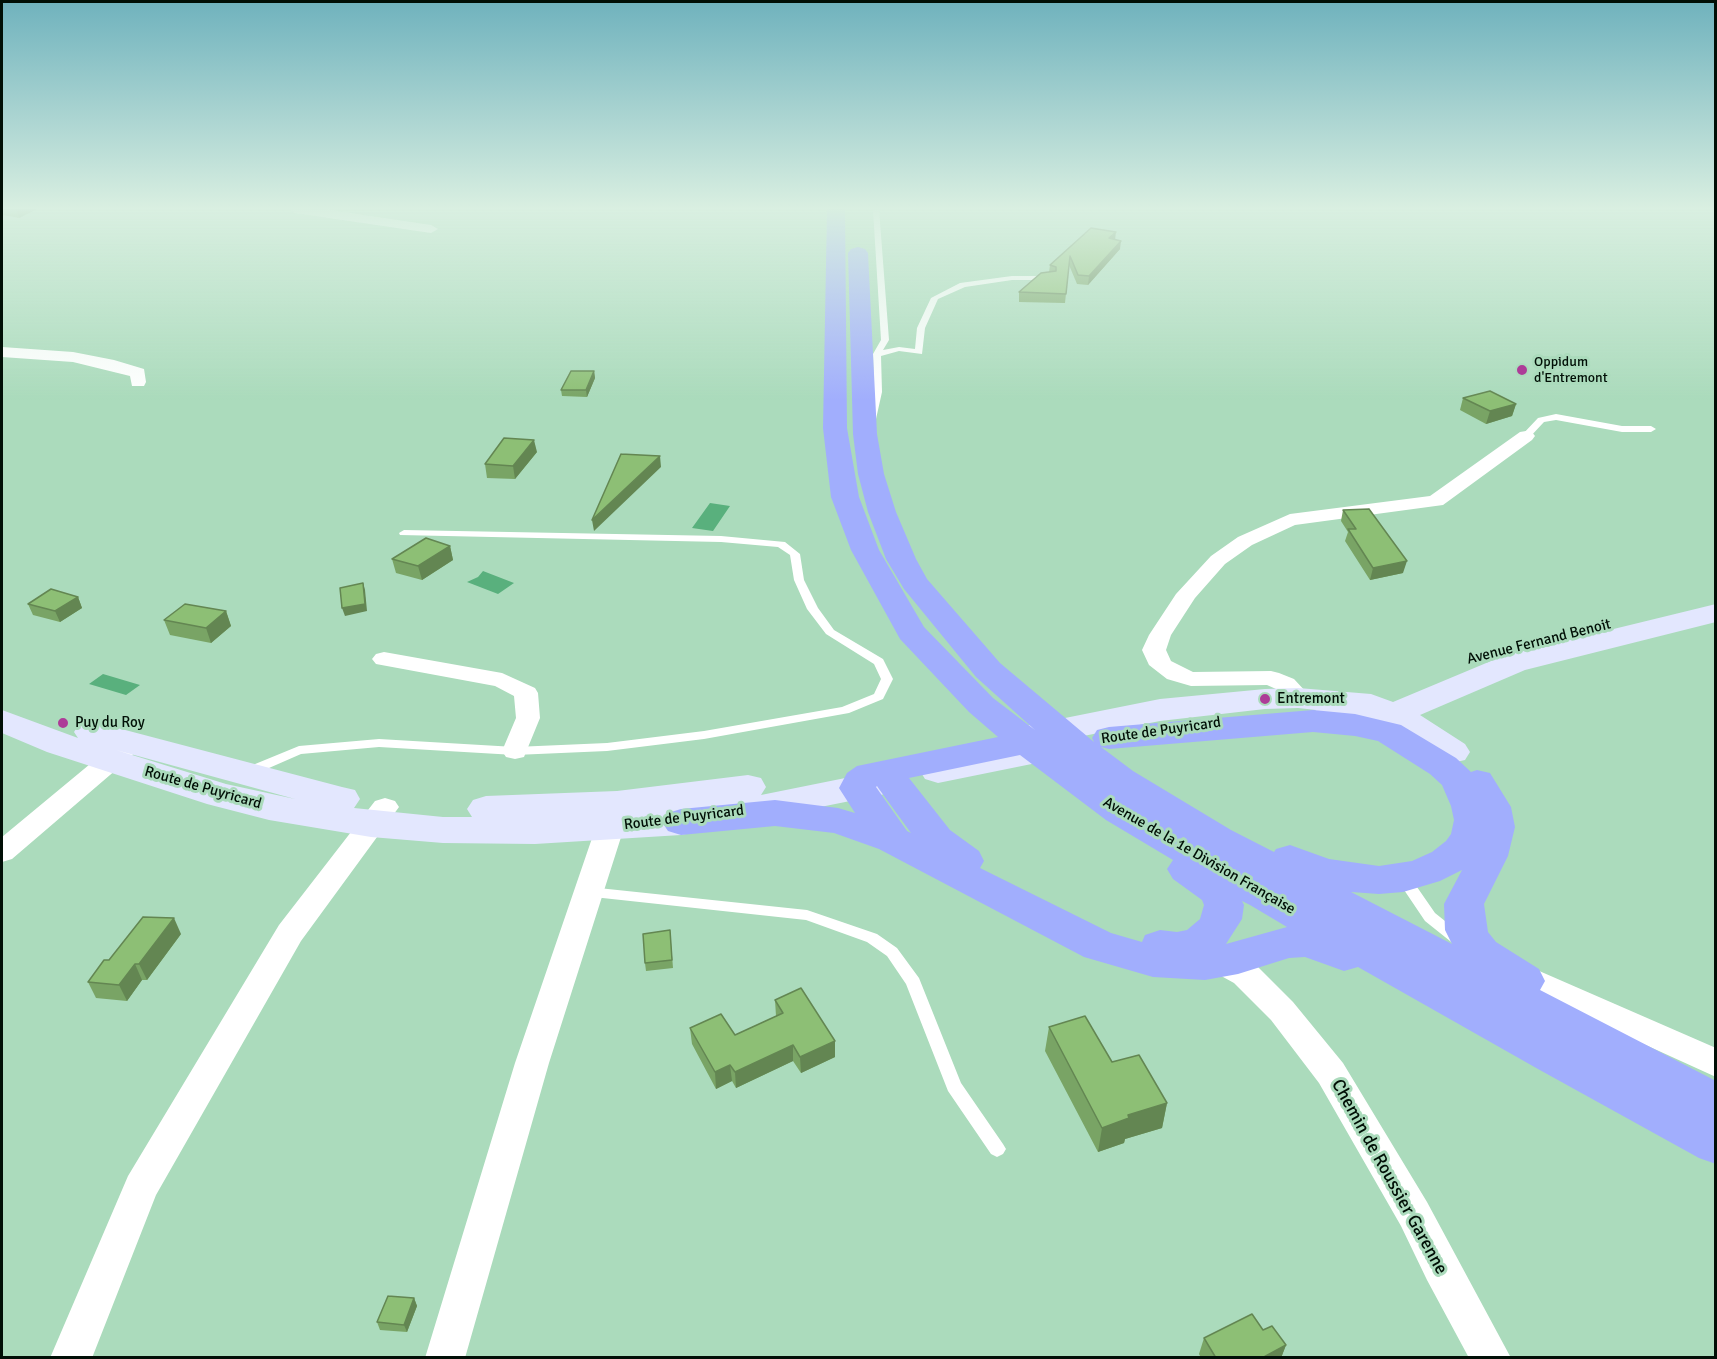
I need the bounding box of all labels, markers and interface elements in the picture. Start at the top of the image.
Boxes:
place label: Oppidum d'Entremont [1534,354,1608,386]
marker: Oppidum d'Entremont [1515,363,1529,377]
street label: Avenue Fernand Benoit [1465,615,1613,669]
place label: Entremont [1277,690,1345,708]
marker: Entremont [1258,692,1272,706]
place label: Puy du Roy [75,714,145,732]
street label: Route de Puyricard [1100,714,1222,748]
marker: Puy du Roy [56,716,70,730]
street label: Route de Puyricard [142,763,264,813]
street label: Avenue de la 1e Division Française [1100,793,1298,919]
street label: Route de Puyricard [623,802,745,834]
street label: Chemin de Roussier Garenne [1326,1076,1452,1278]

